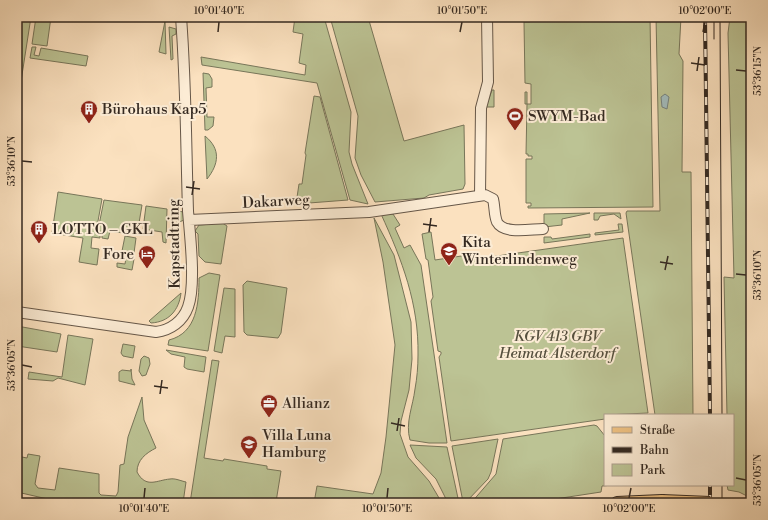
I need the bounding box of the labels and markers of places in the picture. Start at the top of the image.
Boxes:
building icon: Bürohaus Kap5 [79,99,99,124]
place label: Bürohaus Kap5 [101,100,207,119]
sports icon: SWYM-Bad [505,106,525,131]
place label: SWYM-Bad [528,107,606,126]
building icon: LOTTO – GKL [29,219,49,244]
place label: LOTTO – GKL [52,220,153,239]
place label: Kita Winterlindenweg [461,233,577,269]
school or university icon: Kita Winterlindenweg [439,241,459,266]
hotel icon: Fore [137,244,157,269]
place label: Fore [103,245,134,264]
office icon: Allianz [259,393,279,418]
place label: Allianz [281,394,330,413]
place label: Villa Luna Hamburg [261,426,332,462]
school or university icon: Villa Luna Hamburg [239,434,259,459]

